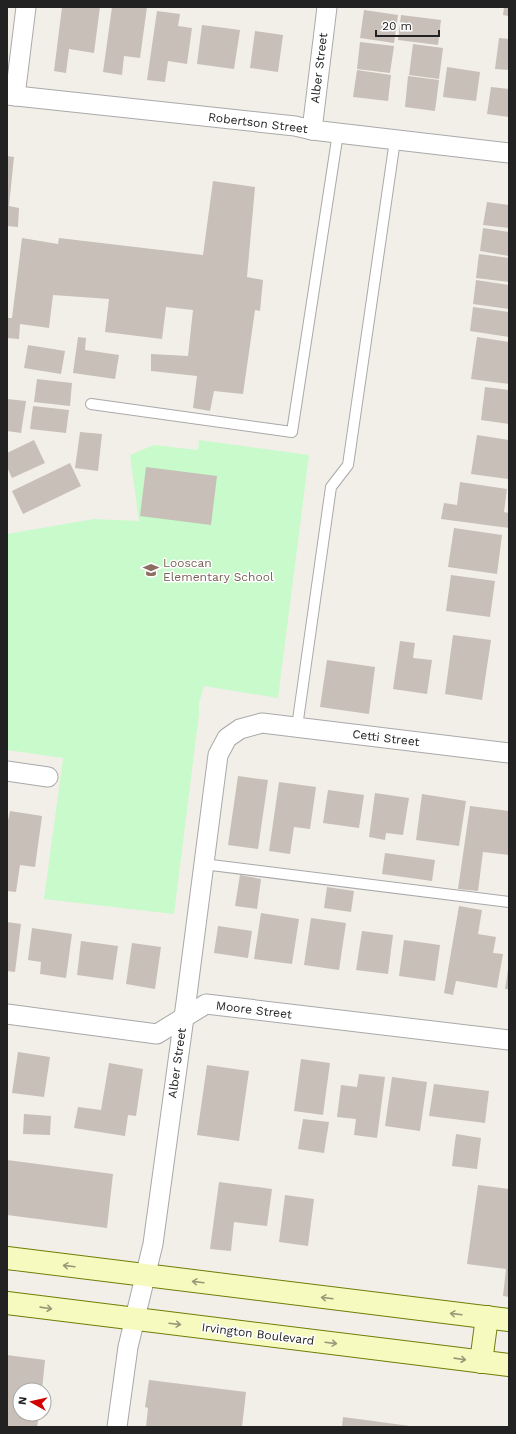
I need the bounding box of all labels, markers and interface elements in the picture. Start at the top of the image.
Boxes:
scale bar [376,12,439,38]
text: 20 m [382,19,412,33]
street label: Alber Street [308,32,330,104]
street label: Robertson Street [207,110,309,136]
place label: Looscan Elementary School [163,556,274,584]
school or university icon: Looscan Elementary School [142,561,160,579]
street label: Cetti Street [352,727,420,749]
street label: Moore Street [215,998,293,1022]
street label: Alber Street [165,1027,189,1099]
one-way arrow [63,1262,76,1270]
one-way arrow [192,1278,205,1286]
one-way arrow [321,1294,334,1302]
one-way arrow [39,1304,52,1312]
one-way arrow [450,1310,463,1317]
one-way arrow [168,1320,181,1328]
street label: Irvington Boulevard [201,1320,315,1348]
one-way arrow [325,1339,338,1347]
one-way arrow [454,1356,467,1363]
north arrow [12,1382,52,1422]
text: N [16,1396,30,1406]

